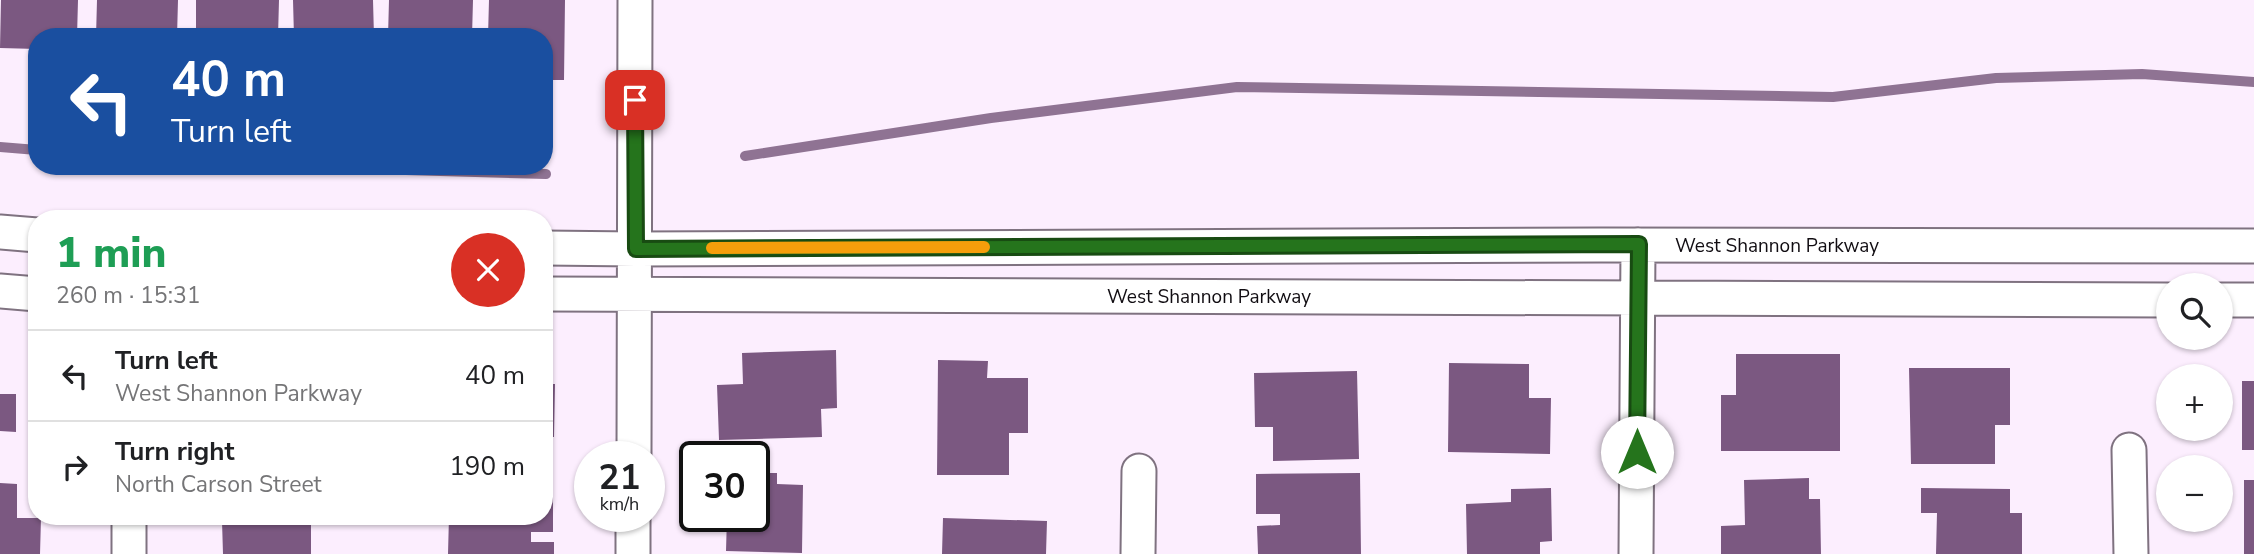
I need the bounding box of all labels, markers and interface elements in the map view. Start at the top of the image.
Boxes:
text: 40 m [171,46,286,113]
icon: left [56,56,147,147]
pin [605,70,665,130]
icon: arrive [616,81,654,119]
text: Turn left [171,110,291,153]
text: 1 min [56,225,166,282]
button: close [451,233,525,307]
street label: West Shannon Parkway [1675,233,1879,259]
map controls [2156,273,2233,532]
button: search [2156,273,2233,350]
text: 260 m · 15:31 [56,280,201,311]
street label: West Shannon Parkway [1107,284,1311,310]
text: Turn left [115,343,218,378]
icon: left [56,357,94,395]
text: 40 m [465,358,525,393]
button: + [2156,364,2233,441]
text: West Shannon Parkway [115,378,362,409]
position arrow [1600,415,1674,489]
text: Turn right [115,434,234,469]
speed limit sign: 30 [679,441,770,532]
icon: right [56,448,94,486]
text: 190 m [449,449,525,484]
text: 21 [598,454,641,501]
button: − [2156,455,2233,532]
text: North Carson Street [115,469,322,500]
text: km/h [600,492,639,516]

